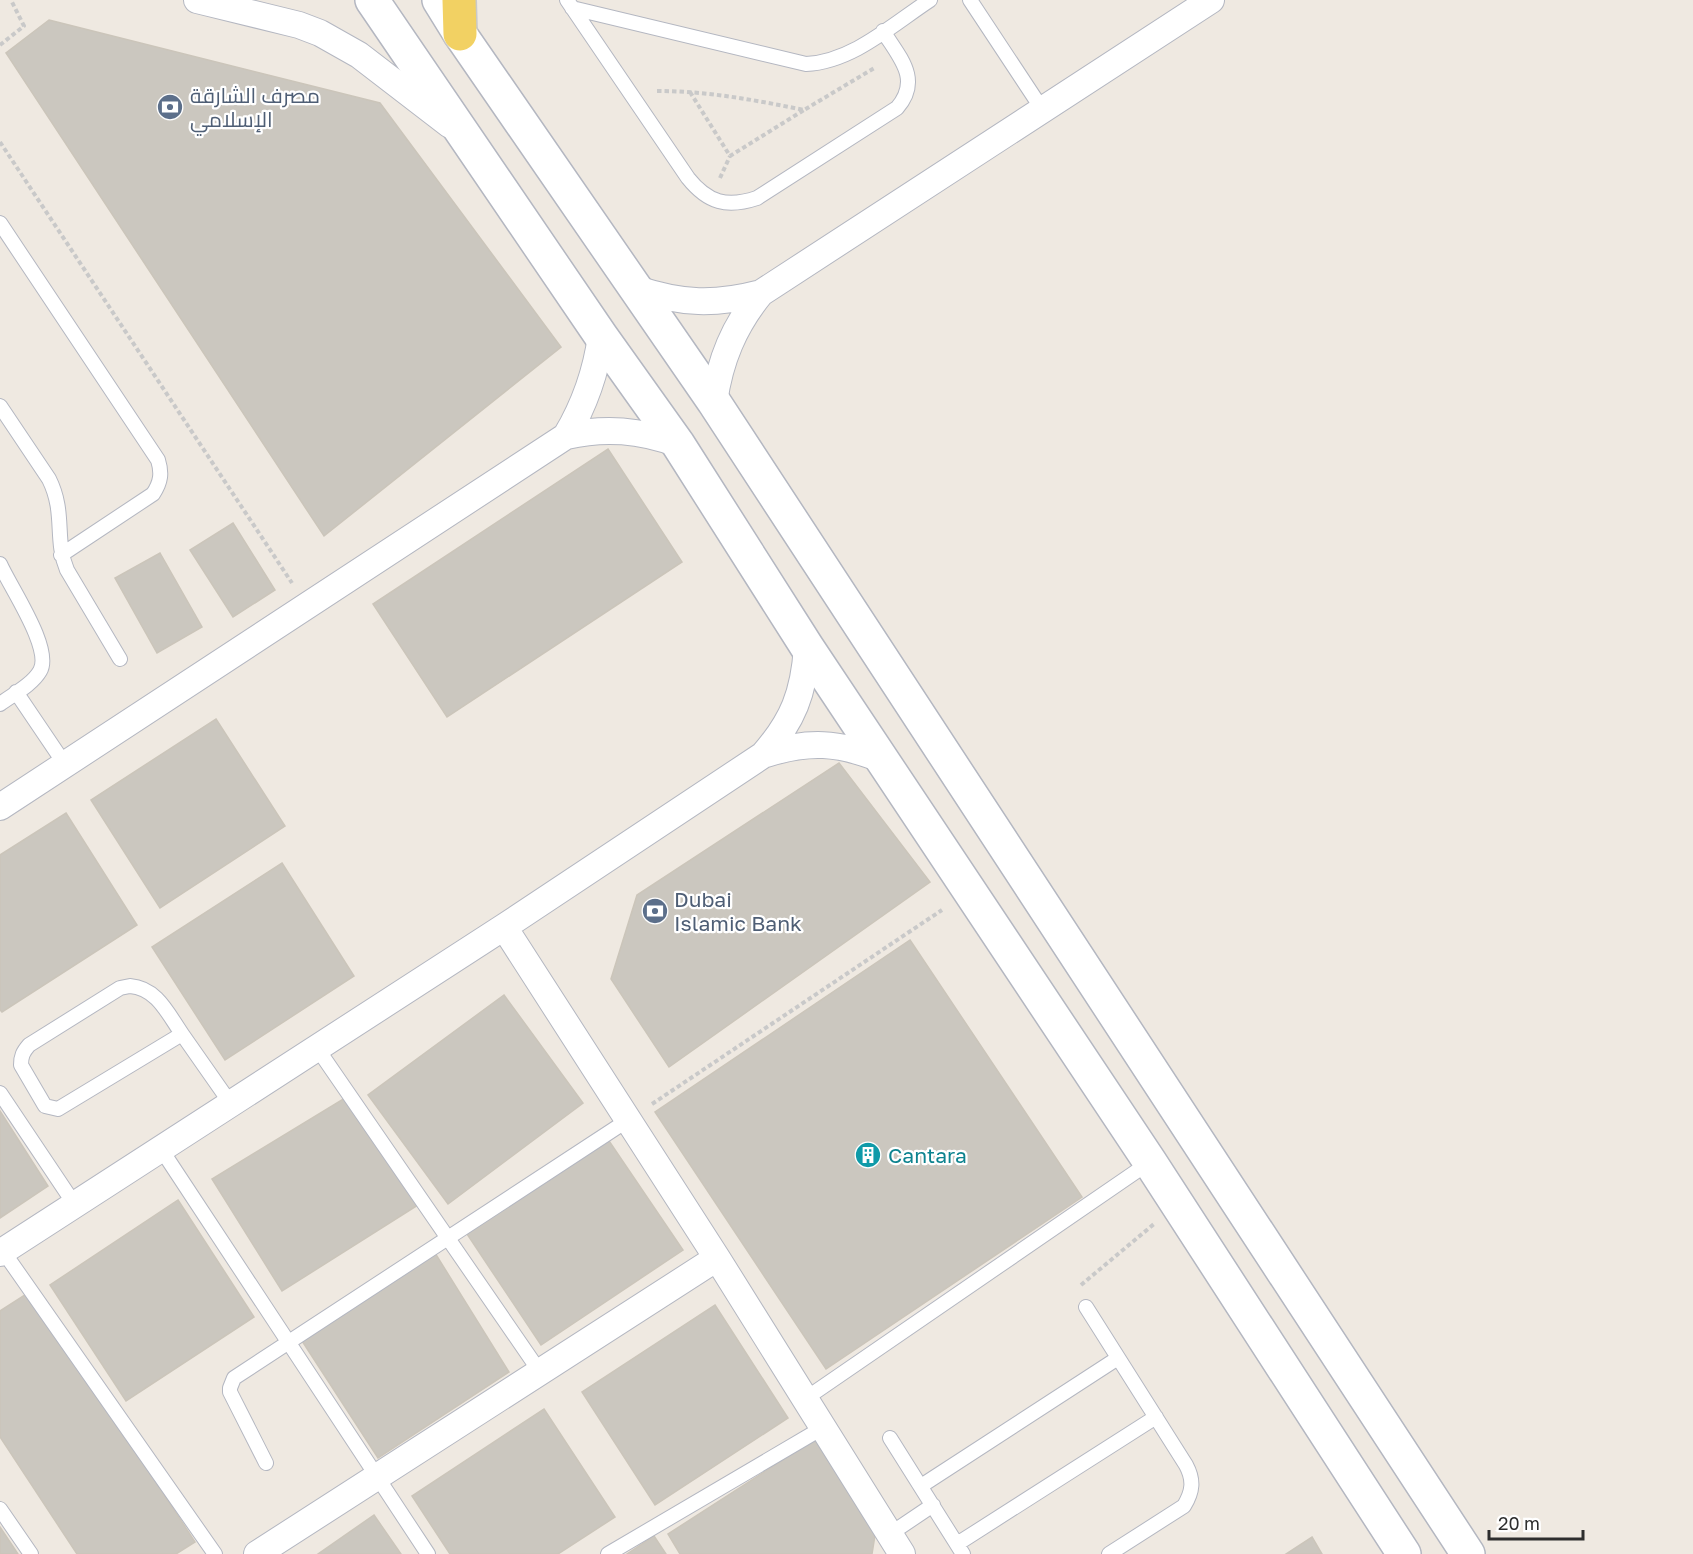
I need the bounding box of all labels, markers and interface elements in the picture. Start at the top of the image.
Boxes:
place label: مصرف الشارقة الإسلامي [190,82,320,136]
bank icon: مصرف الشارقة الإسلامي [155,92,185,122]
place label: Dubai Islamic Bank [674,886,802,936]
bank icon: Dubai Islamic Bank [640,896,670,926]
building icon: Cantara [853,1140,883,1170]
place label: Cantara [888,1142,967,1168]
scale bar [1489,1503,1584,1541]
text: 20 m [1498,1512,1540,1534]

